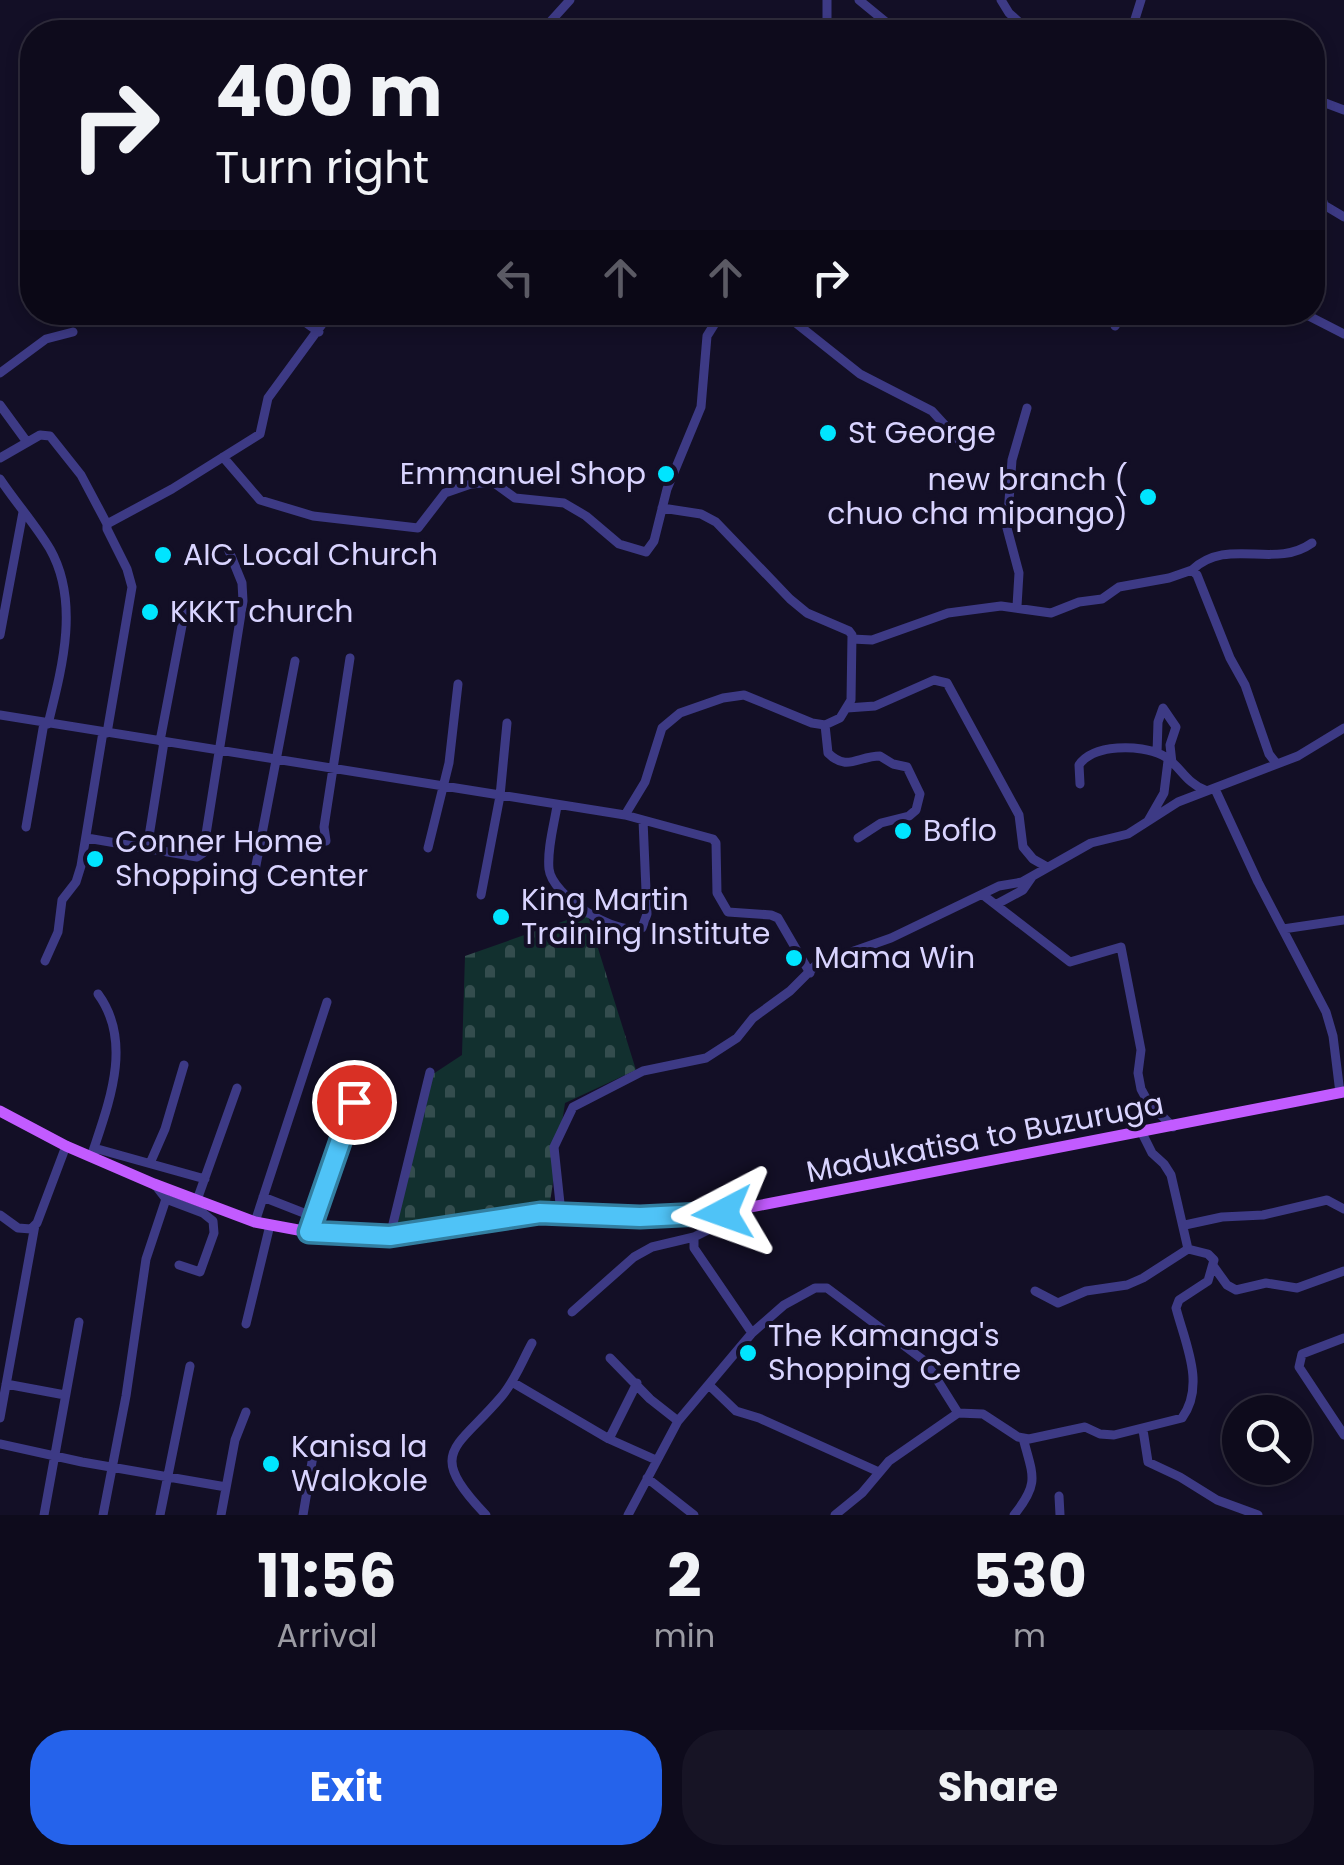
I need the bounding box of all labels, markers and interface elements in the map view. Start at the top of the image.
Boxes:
text: 400 m [215,42,443,141]
icon: right [50,60,180,190]
text: Turn right [215,136,429,199]
icon: left [488,250,543,305]
icon: ahead [593,250,648,305]
icon: ahead [698,250,753,305]
icon: right [803,250,858,305]
place label: St George [848,411,996,454]
marker: St George [817,422,839,444]
place label: Emmanuel Shop [400,452,646,495]
place label: new branch ( chuo cha mipango) [827,458,1128,535]
marker: Emmanuel Shop [655,463,677,485]
marker: new branch ( chuo cha mipango) [1137,486,1159,508]
place label: AIC Local Church [183,533,438,576]
marker: AIC Local Church [152,544,174,566]
place label: KKKT church [170,590,353,633]
marker: KKKT church [139,601,161,623]
place label: Boflo [923,809,997,852]
place label: Conner Home Shopping Center [115,820,368,897]
marker: Boflo [892,820,914,842]
marker: Conner Home Shopping Center [84,848,106,870]
place label: King Martin Training Institute [521,878,770,955]
marker: King Martin Training Institute [490,906,512,928]
place label: Mama Win [814,936,975,979]
marker: Mama Win [783,947,805,969]
pin [312,1060,397,1145]
icon: arrive [327,1075,382,1130]
street label: Madukatisa to Buzuruga [803,1082,1167,1193]
position arrow [671,1161,775,1265]
place label: The Kamanga's Shopping Centre [768,1314,1021,1391]
marker: The Kamanga's Shopping Centre [737,1342,759,1364]
map controls [1222,1395,1312,1485]
button: search [1222,1395,1312,1485]
place label: Kanisa la Walokole [291,1425,428,1502]
marker: Kanisa la Walokole [260,1453,282,1475]
text: 11:56 [257,1534,397,1618]
text: 2 [667,1534,702,1618]
text: 530 [972,1534,1087,1618]
text: Arrival [277,1613,377,1658]
text: min [654,1613,715,1658]
text: m [1013,1613,1046,1658]
button: Exit [30,1730,662,1845]
button: Share [682,1730,1314,1845]

